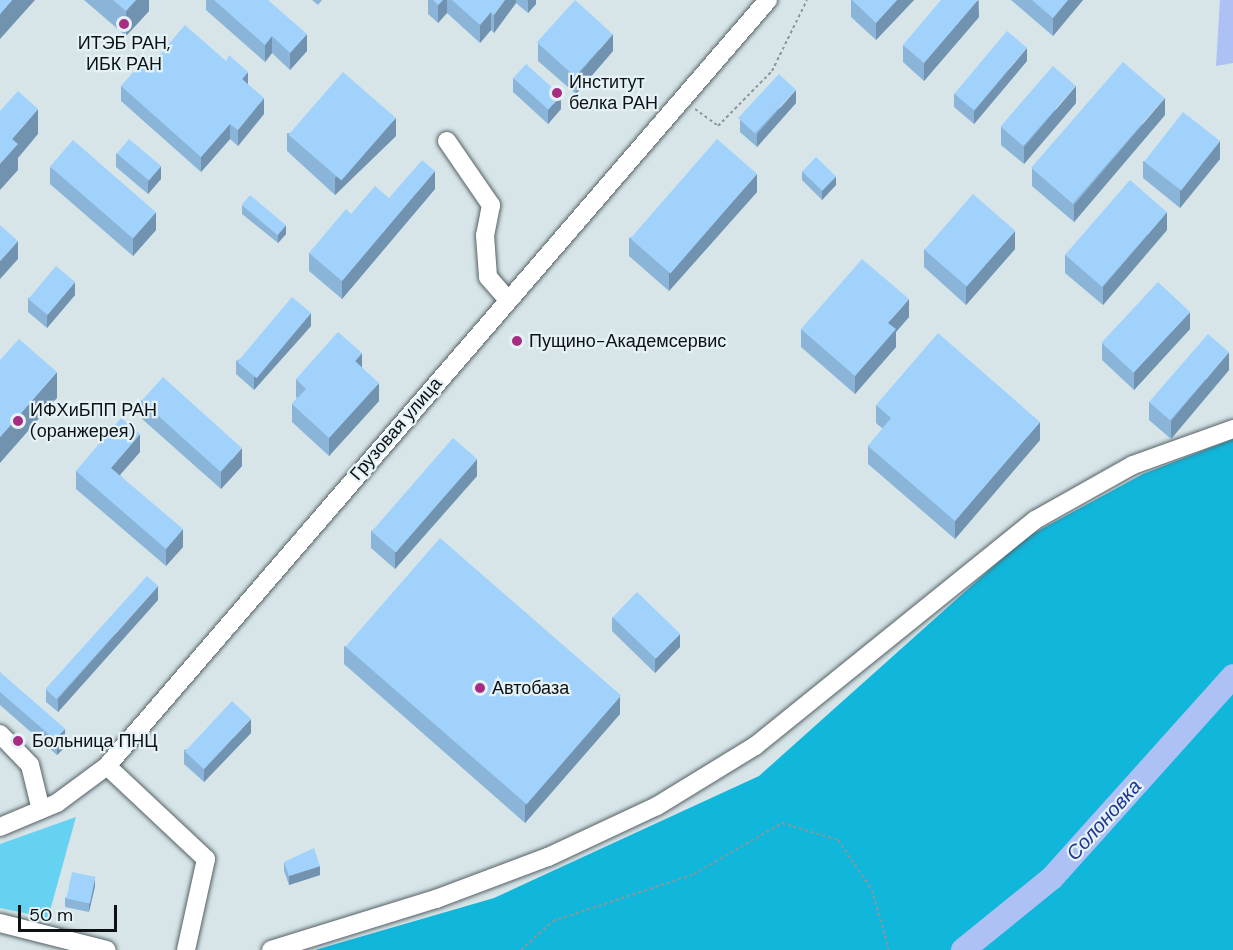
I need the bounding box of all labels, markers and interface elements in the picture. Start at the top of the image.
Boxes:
marker: ИТЭБ РАН, ИБК РАН [117,17,131,31]
place label: ИТЭБ РАН, ИБК РАН [78,33,170,76]
place label: Институт белка РАН [569,72,658,115]
marker: Институт белка РАН [550,86,564,100]
place label: Пущино-Академсервис [529,330,726,352]
marker: Пущино-Академсервис [510,334,524,348]
street label: Грузовая улица [346,373,446,485]
place label: ИФХиБПП РАН (оранжерея) [30,400,157,442]
marker: ИФХиБПП РАН (оранжерея) [11,414,25,428]
place label: Автобаза [492,677,569,699]
marker: Автобаза [473,681,487,695]
place label: Больница ПНЦ [32,730,158,752]
marker: Больница ПНЦ [9,732,27,750]
water label: Солоновка [1061,775,1147,865]
scale bar [21,893,120,931]
text: 50 m [29,903,73,927]

